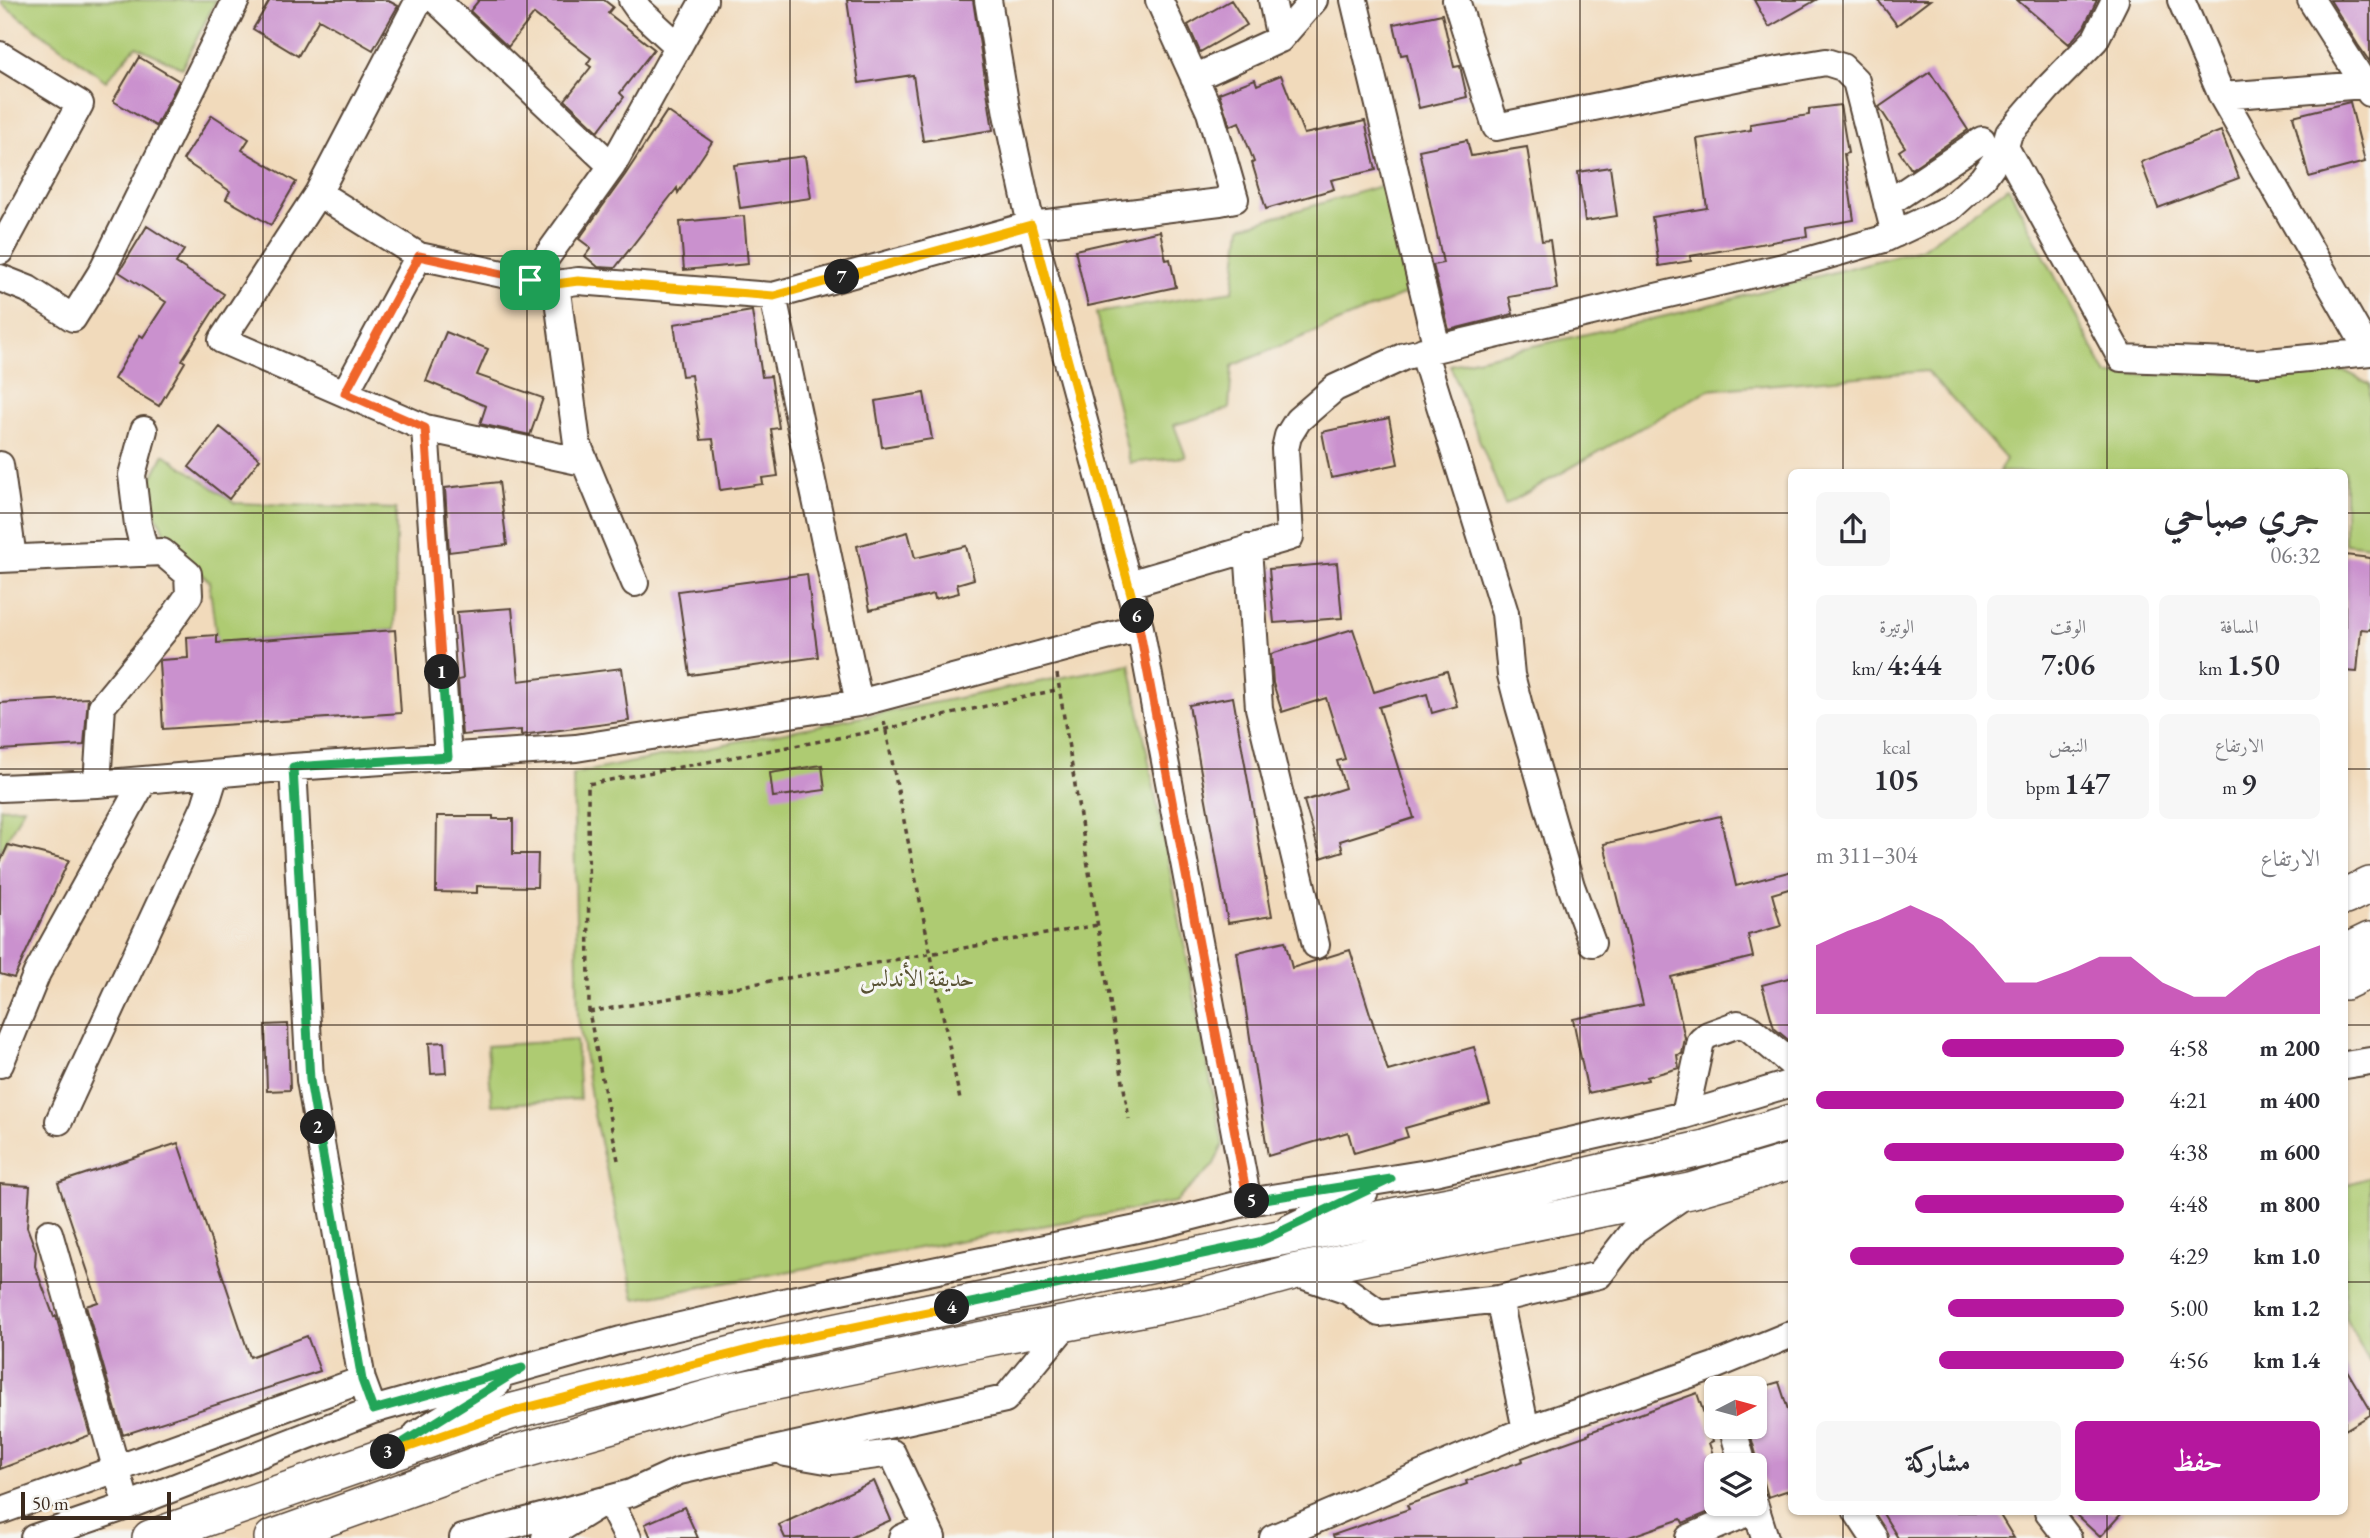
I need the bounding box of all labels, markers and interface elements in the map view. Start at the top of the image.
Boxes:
pin [500,250,560,310]
pin: 7 [824,260,860,294]
icon: arrive [511,261,549,299]
text: 7 [836,264,847,289]
text: جري صباحي [2163,489,2320,538]
button: share [1816,492,1890,566]
text: 06:32 [2270,540,2320,570]
pin: 6 [1120,598,1154,634]
text: 6 [1131,603,1142,628]
text: الوتيرة [1879,614,1914,639]
text: الوقت [2050,614,2086,639]
text: المسافة [2220,614,2259,639]
text: 4:44 [1887,645,1941,684]
text: 7:06 [2041,645,2095,684]
text: 1.50 [2226,645,2280,684]
pin: 1 [424,654,460,690]
text: /km [1852,656,1887,681]
text: km [2199,656,2226,681]
text: 1 [436,659,447,684]
text: النبض [2048,733,2088,758]
text: الارتفاع [2215,733,2264,758]
text: kcal [1882,735,1911,760]
text: 105 [1874,760,1920,799]
text: 147 [2064,764,2110,803]
text: 9 [2241,764,2256,803]
text: bpm [2026,775,2064,800]
text: m [2222,775,2241,800]
text: 304–311 m [1816,840,1917,870]
text: الارتفاع [2260,843,2320,873]
park label: حديقة الأندلس [860,962,974,994]
text: 4:58 [2169,1033,2208,1063]
text: 200 m [2259,1033,2320,1063]
text: 4:21 [2169,1085,2208,1115]
text: 400 m [2259,1085,2320,1115]
pin: 2 [300,1110,336,1144]
text: 2 [312,1114,323,1139]
text: 4:38 [2169,1137,2208,1167]
text: 600 m [2259,1137,2320,1167]
pin: 5 [1234,1184,1270,1218]
text: 5 [1246,1188,1257,1213]
text: 4:48 [2169,1189,2208,1219]
text: 800 m [2259,1189,2320,1219]
text: 4:29 [2169,1241,2208,1271]
text: 1.0 km [2253,1241,2320,1271]
pin: 4 [934,1290,970,1324]
text: 5:00 [2169,1293,2208,1323]
text: 1.2 km [2253,1293,2320,1323]
text: 4 [946,1294,957,1319]
text: 4:56 [2169,1345,2208,1375]
text: 1.4 km [2253,1345,2320,1375]
north arrow [1704,1376,1768,1438]
map controls [1704,1376,1767,1516]
button: مشاركة [1816,1421,2061,1501]
button: حفظ [2075,1421,2320,1501]
pin: 3 [370,1434,406,1470]
text: 3 [382,1439,393,1464]
button: layers [1704,1453,1767,1516]
scale bar [21,1489,172,1521]
text: 50 m [32,1491,69,1516]

